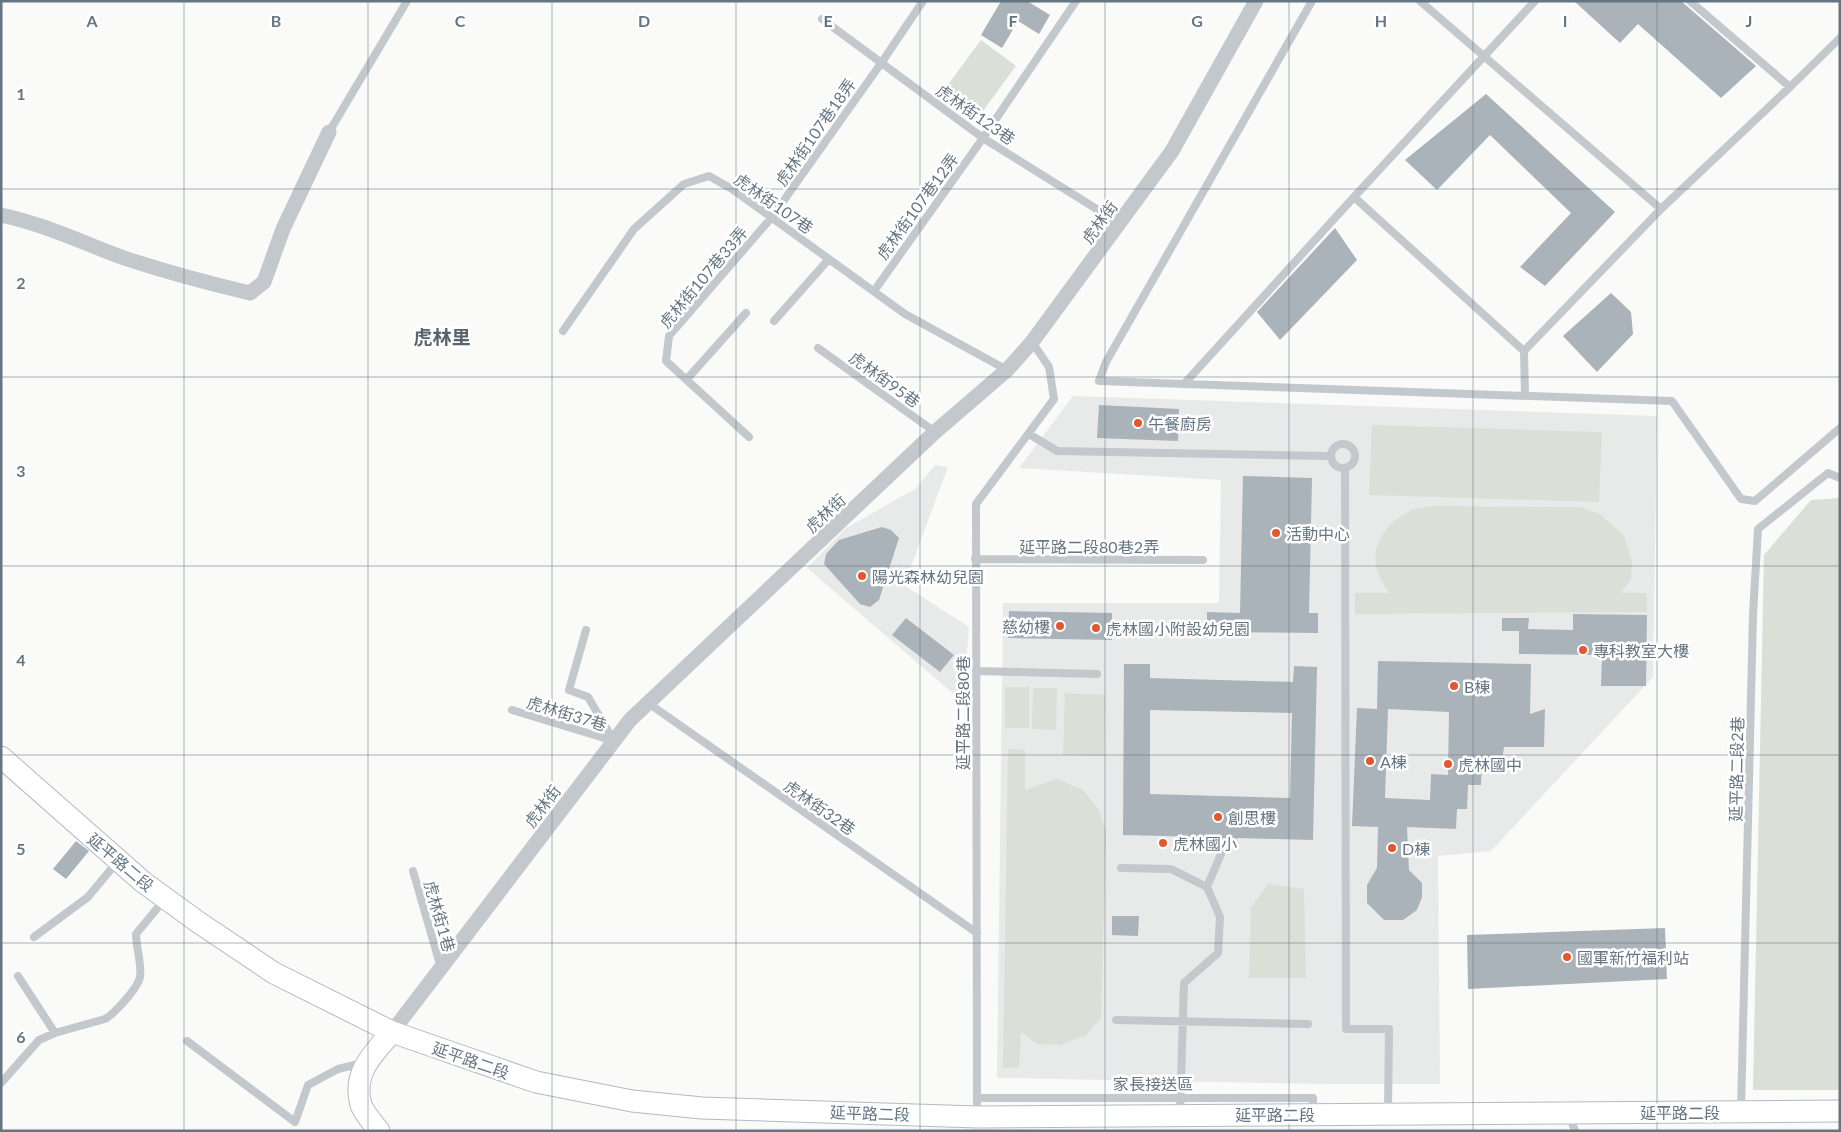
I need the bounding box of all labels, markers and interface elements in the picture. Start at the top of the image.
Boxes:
text: A [85,11,98,30]
text: B [271,11,281,30]
text: C [455,11,466,30]
text: D [638,11,650,30]
text: E [823,11,833,30]
text: F [1008,11,1018,30]
text: G [1191,11,1203,30]
text: H [1375,11,1387,30]
text: I [1563,11,1567,30]
text: J [1746,11,1752,30]
street label: 虎林街107巷18弄 [771,75,859,189]
street label: 虎林街123巷 [933,80,1019,148]
text: 1 [16,84,26,103]
street label: 虎林街107巷12弄 [872,149,962,263]
street label: 虎林街107巷 [731,169,817,237]
street label: 虎林街 [1077,197,1121,247]
street label: 虎林街107巷33弄 [655,222,751,332]
text: 2 [16,273,26,292]
district label: 虎林里 [413,325,471,348]
street label: 虎林街95巷 [846,347,924,411]
place label: 午餐廚房 [1148,414,1212,433]
marker: 午餐廚房 [1132,417,1144,429]
text: 3 [16,461,26,480]
street label: 虎林街 [801,490,849,536]
place label: 活動中心 [1286,524,1350,543]
marker: 活動中心 [1270,527,1282,539]
street label: 延平路二段80巷2弄 [1019,537,1159,556]
place label: 陽光森林幼兒園 [872,567,984,586]
marker: 陽光森林幼兒園 [856,570,868,582]
place label: 慈幼樓 [1002,617,1050,636]
place label: 虎林國小附設幼兒園 [1106,619,1250,638]
marker: 慈幼樓 [1054,620,1066,632]
marker: 虎林國小附設幼兒園 [1090,622,1102,634]
place label: 專科教室大樓 [1593,641,1689,660]
marker: 專科教室大樓 [1577,644,1589,656]
text: 4 [16,650,26,669]
street label: 延平路二段80巷 [953,656,972,770]
place label: B棟 [1464,677,1490,696]
marker: B棟 [1448,680,1460,692]
street label: 虎林街37巷 [525,692,609,734]
street label: 延平路二段2巷 [1726,716,1746,822]
place label: A棟 [1380,752,1407,771]
marker: A棟 [1364,755,1376,767]
place label: 虎林國中 [1458,755,1522,774]
marker: 虎林國中 [1442,758,1454,770]
street label: 虎林街32巷 [781,776,859,838]
street label: 虎林街 [520,781,564,831]
place label: 創思樓 [1228,808,1276,827]
marker: 創思樓 [1212,811,1224,823]
street label: 延平路二段 [84,829,158,895]
place label: 虎林國小 [1173,834,1237,853]
marker: 虎林國小 [1157,837,1169,849]
text: 5 [16,839,26,858]
place label: D棟 [1402,839,1430,858]
marker: D棟 [1386,842,1398,854]
street label: 虎林街1巷 [421,878,459,954]
place label: 國軍新竹福利站 [1577,948,1689,967]
marker: 國軍新竹福利站 [1561,951,1573,963]
text: 6 [16,1027,26,1046]
street label: 延平路二段 [430,1038,512,1082]
street label: 家長接送區 [1113,1074,1193,1093]
street label: 延平路二段 [830,1102,910,1124]
street label: 延平路二段 [1640,1103,1720,1122]
street label: 延平路二段 [1235,1105,1315,1124]

